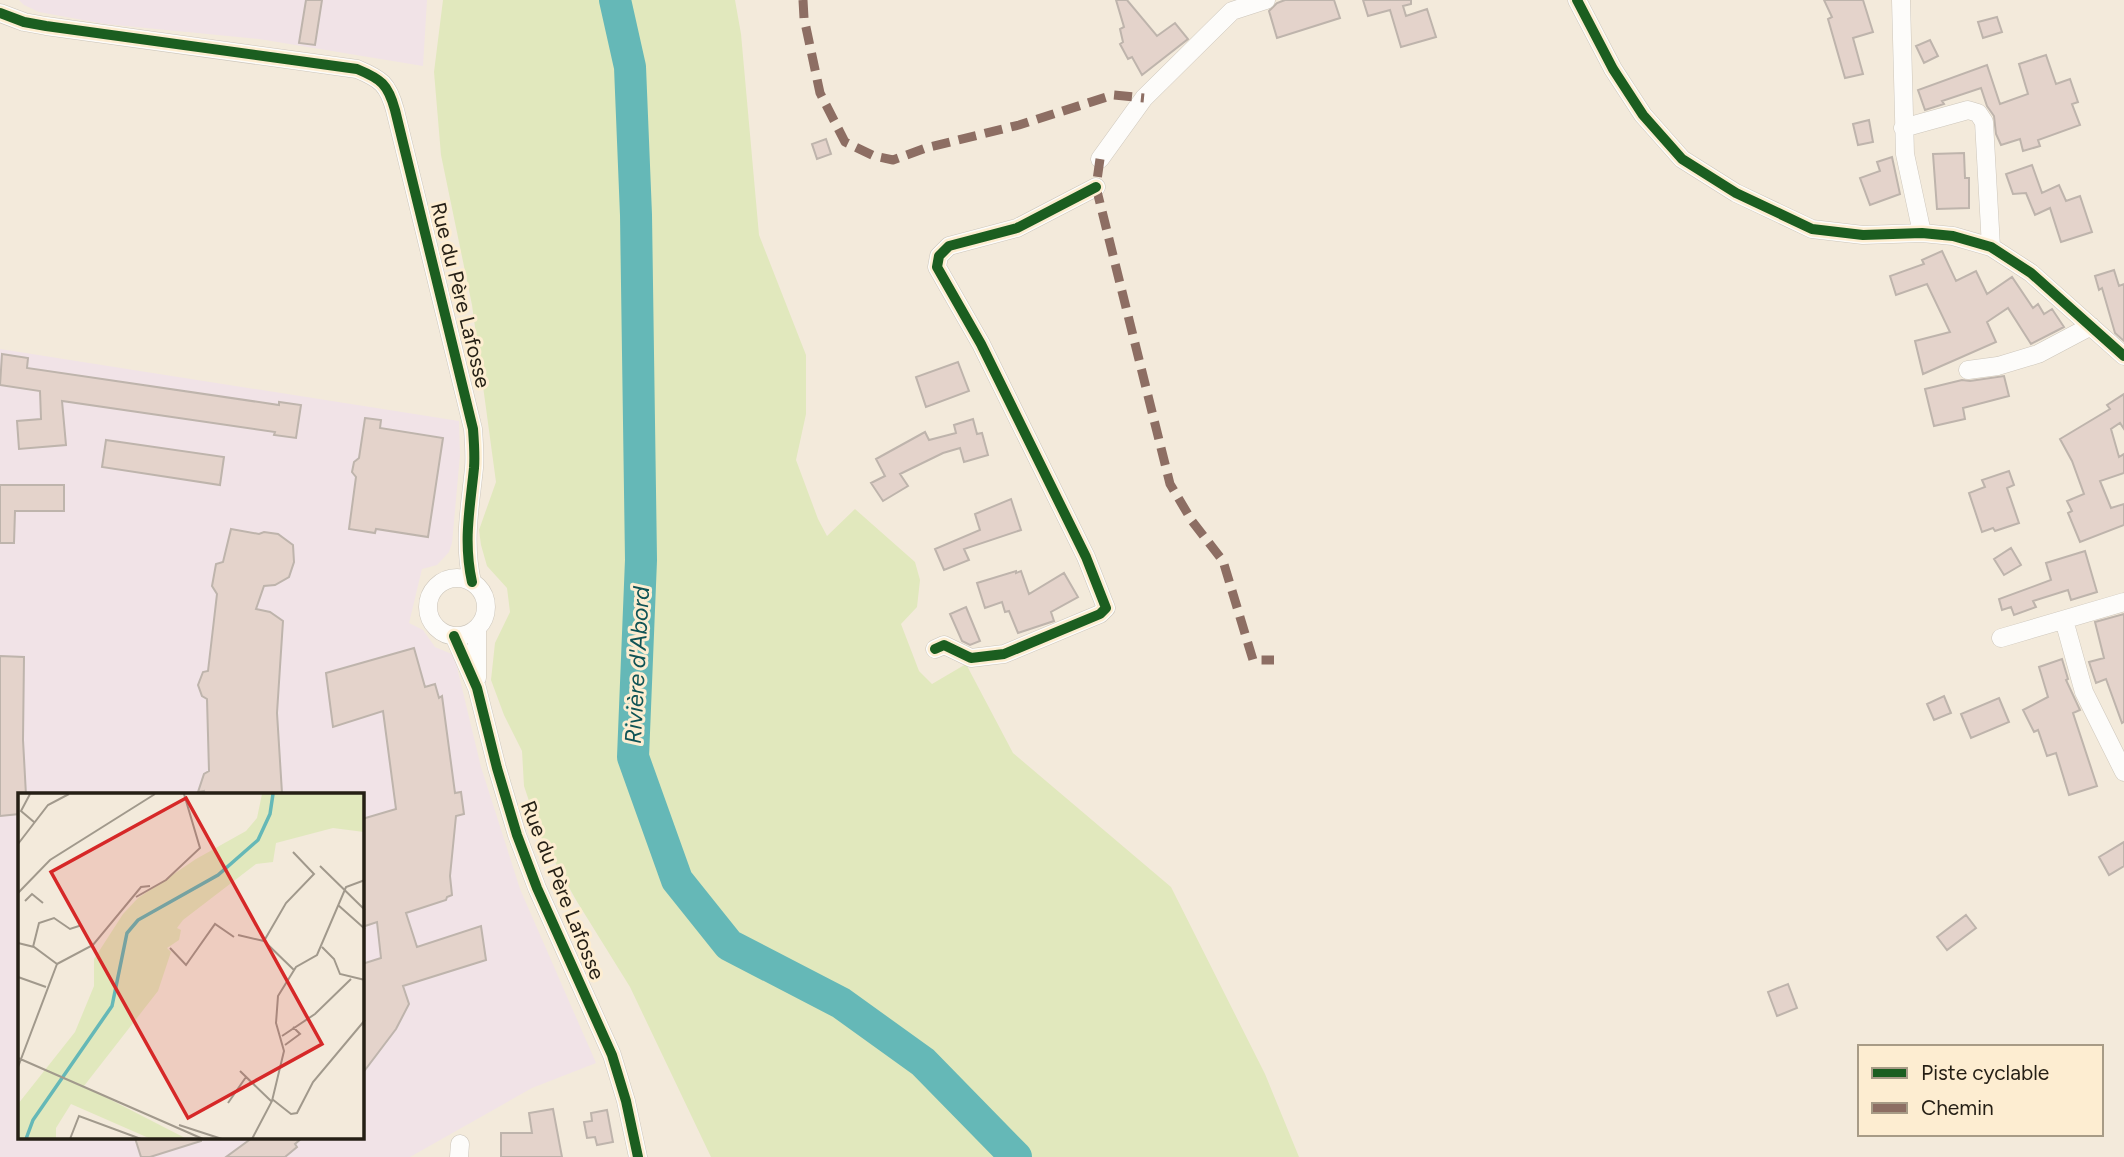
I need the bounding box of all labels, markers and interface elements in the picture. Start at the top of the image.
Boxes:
street label: Rue du Père Lafosse [426,200,496,390]
water label: Rivière d'Abord [619,585,655,745]
inset map [18,793,364,1140]
street label: Rue du Père Lafosse [516,797,610,983]
legend [1858,1045,2103,1136]
text: Piste cyclable [1921,1060,2049,1085]
text: Chemin [1921,1095,1994,1120]

